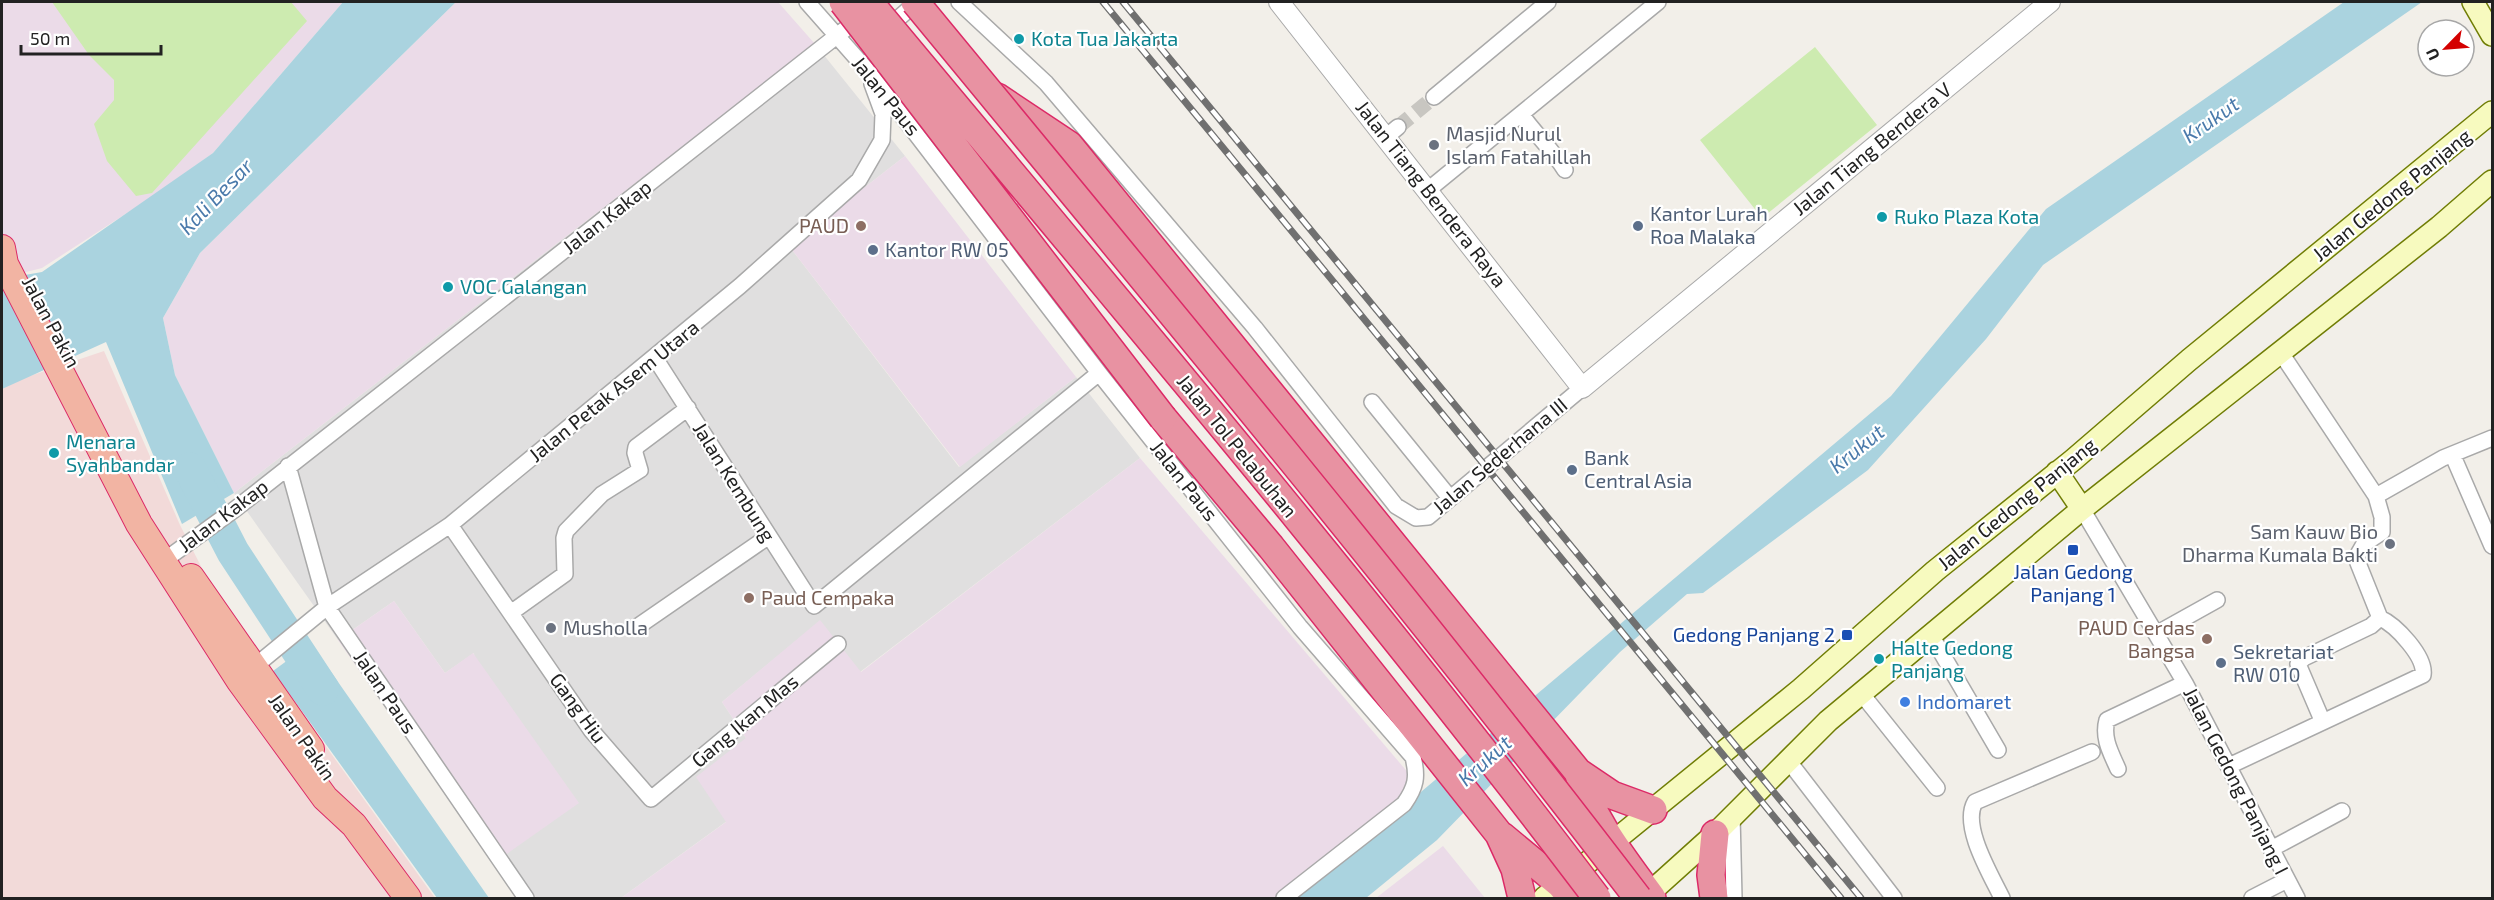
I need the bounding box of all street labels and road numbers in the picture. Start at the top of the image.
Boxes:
street label: Jalan Paus [848,51,926,140]
street label: Jalan Tiang Bendera V [1787,77,1956,220]
street label: Jalan Tiang Bendera Raya [1351,95,1512,292]
street label: Jalan Gedong Panjang [2307,123,2476,266]
street label: Jalan Kakap [557,174,656,258]
street label: Jalan Pakin [18,272,86,371]
street label: Jalan Petak Asem Utara [523,314,703,466]
street label: Jalan Tol Pelabuhan [1173,369,1303,522]
street label: Jalan Sederhana III [1427,392,1572,519]
street label: Jalan Kembung [689,417,781,546]
street label: Jalan Gedong Panjang [1932,432,2101,575]
street label: Jalan Paus [1146,436,1224,525]
street label: Jalan Kakap [173,474,272,557]
street label: Jalan Paus [349,645,422,738]
street label: Gang Hiu [545,668,612,747]
street label: Gang Ikan Mas [686,669,803,772]
street label: Jalan Gedong Panjang I [2179,683,2295,878]
street label: Jalan Pakin [264,688,341,784]

